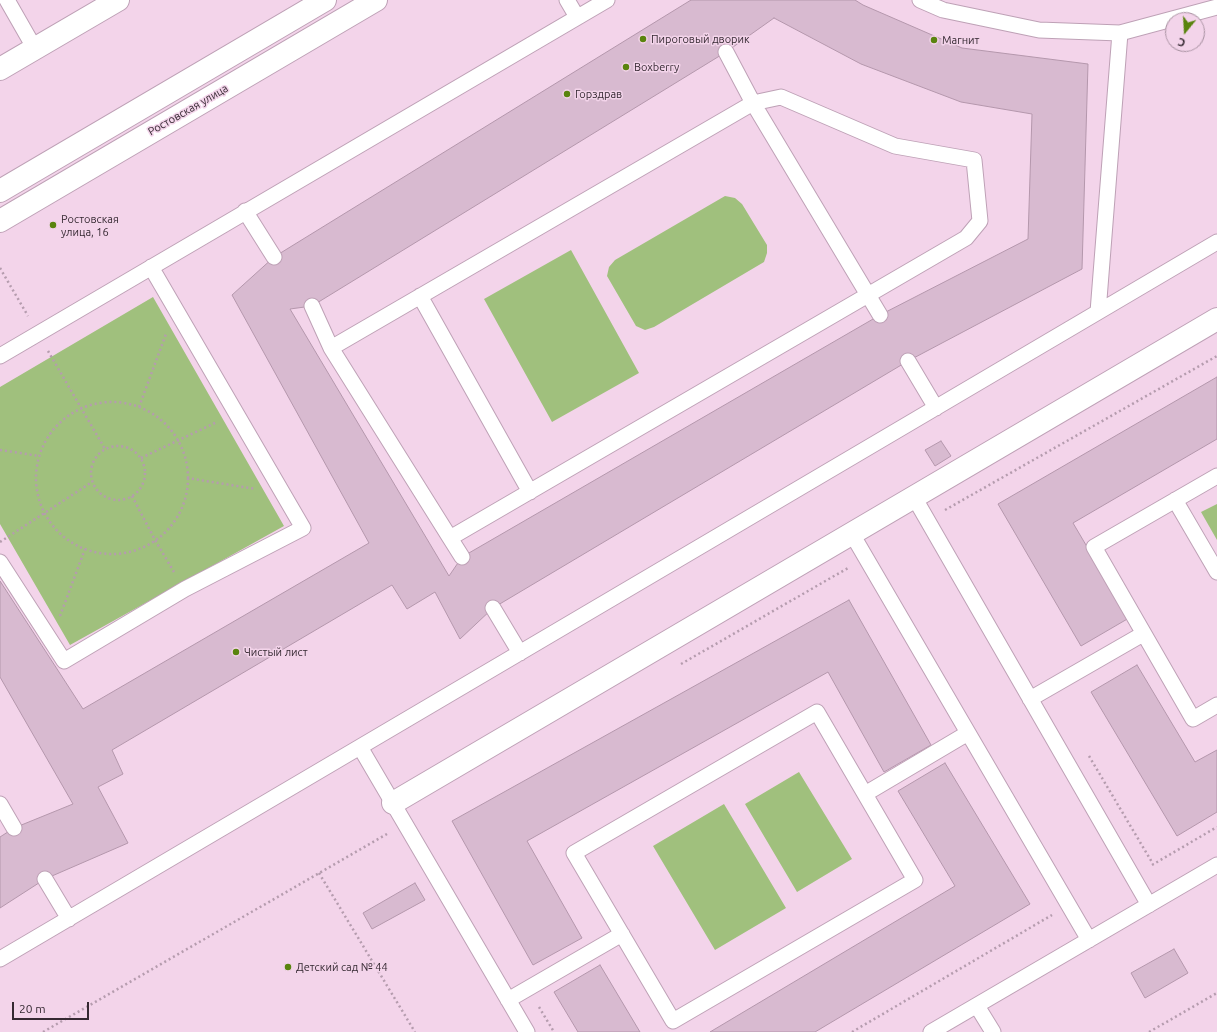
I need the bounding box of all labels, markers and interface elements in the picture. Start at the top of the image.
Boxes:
north arrow [1165,12,1205,52]
place label: Пироговый дворик [651,32,750,46]
place label: Магнит [942,33,979,47]
marker: Пироговый дворик [638,34,648,44]
marker: Магнит [929,35,939,45]
text: С [1176,36,1187,49]
place label: Boxberry [634,60,679,74]
marker: Boxberry [621,62,631,72]
street label: Ростовская улица [146,82,230,138]
place label: Горздрав [575,87,622,101]
marker: Горздрав [562,89,572,99]
place label: Ростовская улица, 16 [61,212,119,238]
marker: Ростовская улица, 16 [48,220,58,230]
place label: Чистый лист [244,645,308,659]
marker: Чистый лист [231,647,241,657]
place label: Детский сад № 44 [296,960,388,974]
marker: Детский сад № 44 [283,962,293,972]
scale bar [14,994,91,1020]
text: 20 m [19,1002,46,1015]

